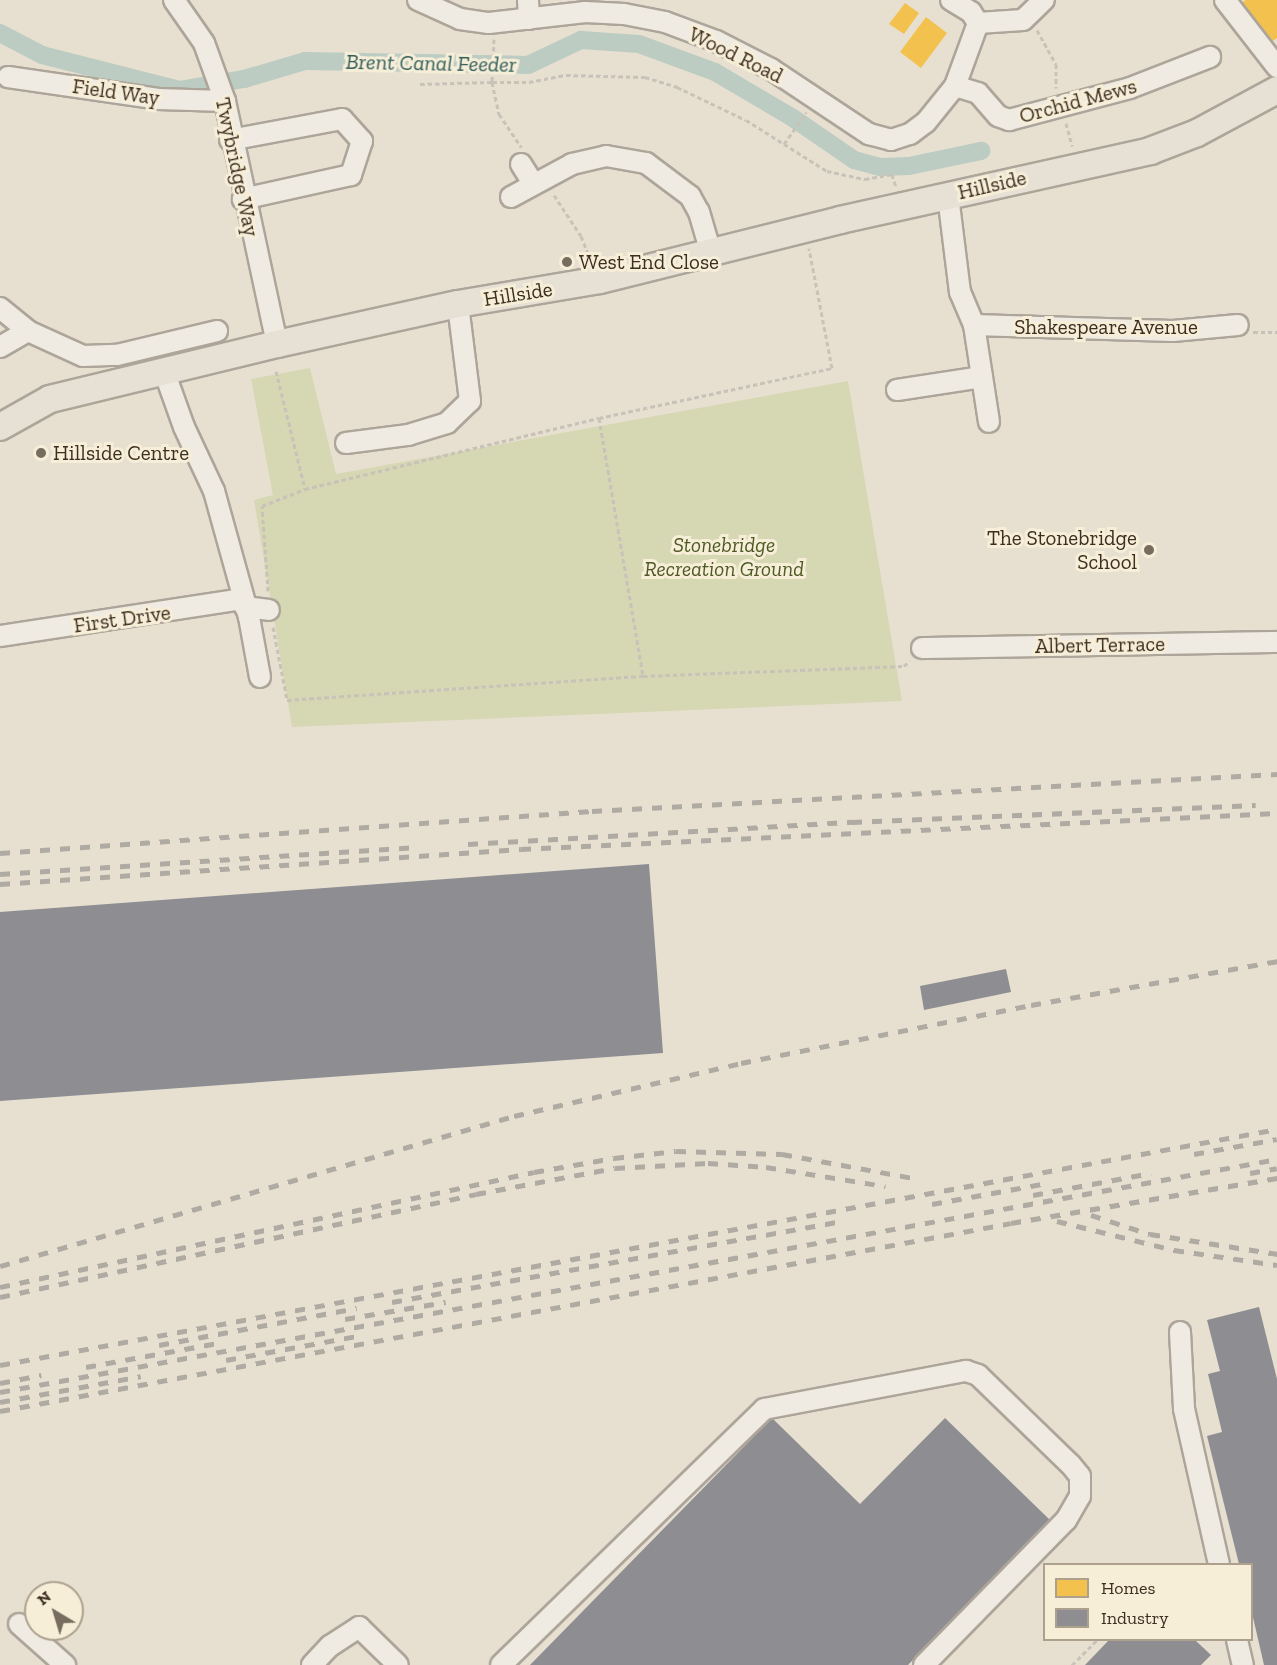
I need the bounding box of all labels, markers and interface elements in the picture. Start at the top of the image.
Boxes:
street label: Wood Road [685,21,787,89]
water label: Brent Canal Feeder [345,48,517,78]
street label: Field Way [70,73,162,111]
street label: Orchid Mews [1017,73,1139,129]
street label: Twybridge Way [210,95,264,239]
street label: Hillside [955,165,1029,205]
place label: West End Close [579,249,719,275]
marker: West End Close [560,255,574,269]
street label: Hillside [482,276,554,312]
street label: Shakespeare Avenue [1014,314,1198,340]
place label: Hillside Centre [53,440,189,466]
marker: Hillside Centre [34,446,48,460]
place label: The Stonebridge School [987,525,1137,575]
park label: Stonebridge Recreation Ground [644,532,804,582]
marker: The Stonebridge School [1142,543,1156,557]
street label: First Drive [72,600,172,638]
street label: Albert Terrace [1035,631,1165,659]
legend [1043,1563,1253,1641]
text: Homes [1101,1577,1155,1599]
north arrow [24,1581,84,1641]
text: N [33,1587,54,1609]
text: Industry [1101,1607,1168,1629]

